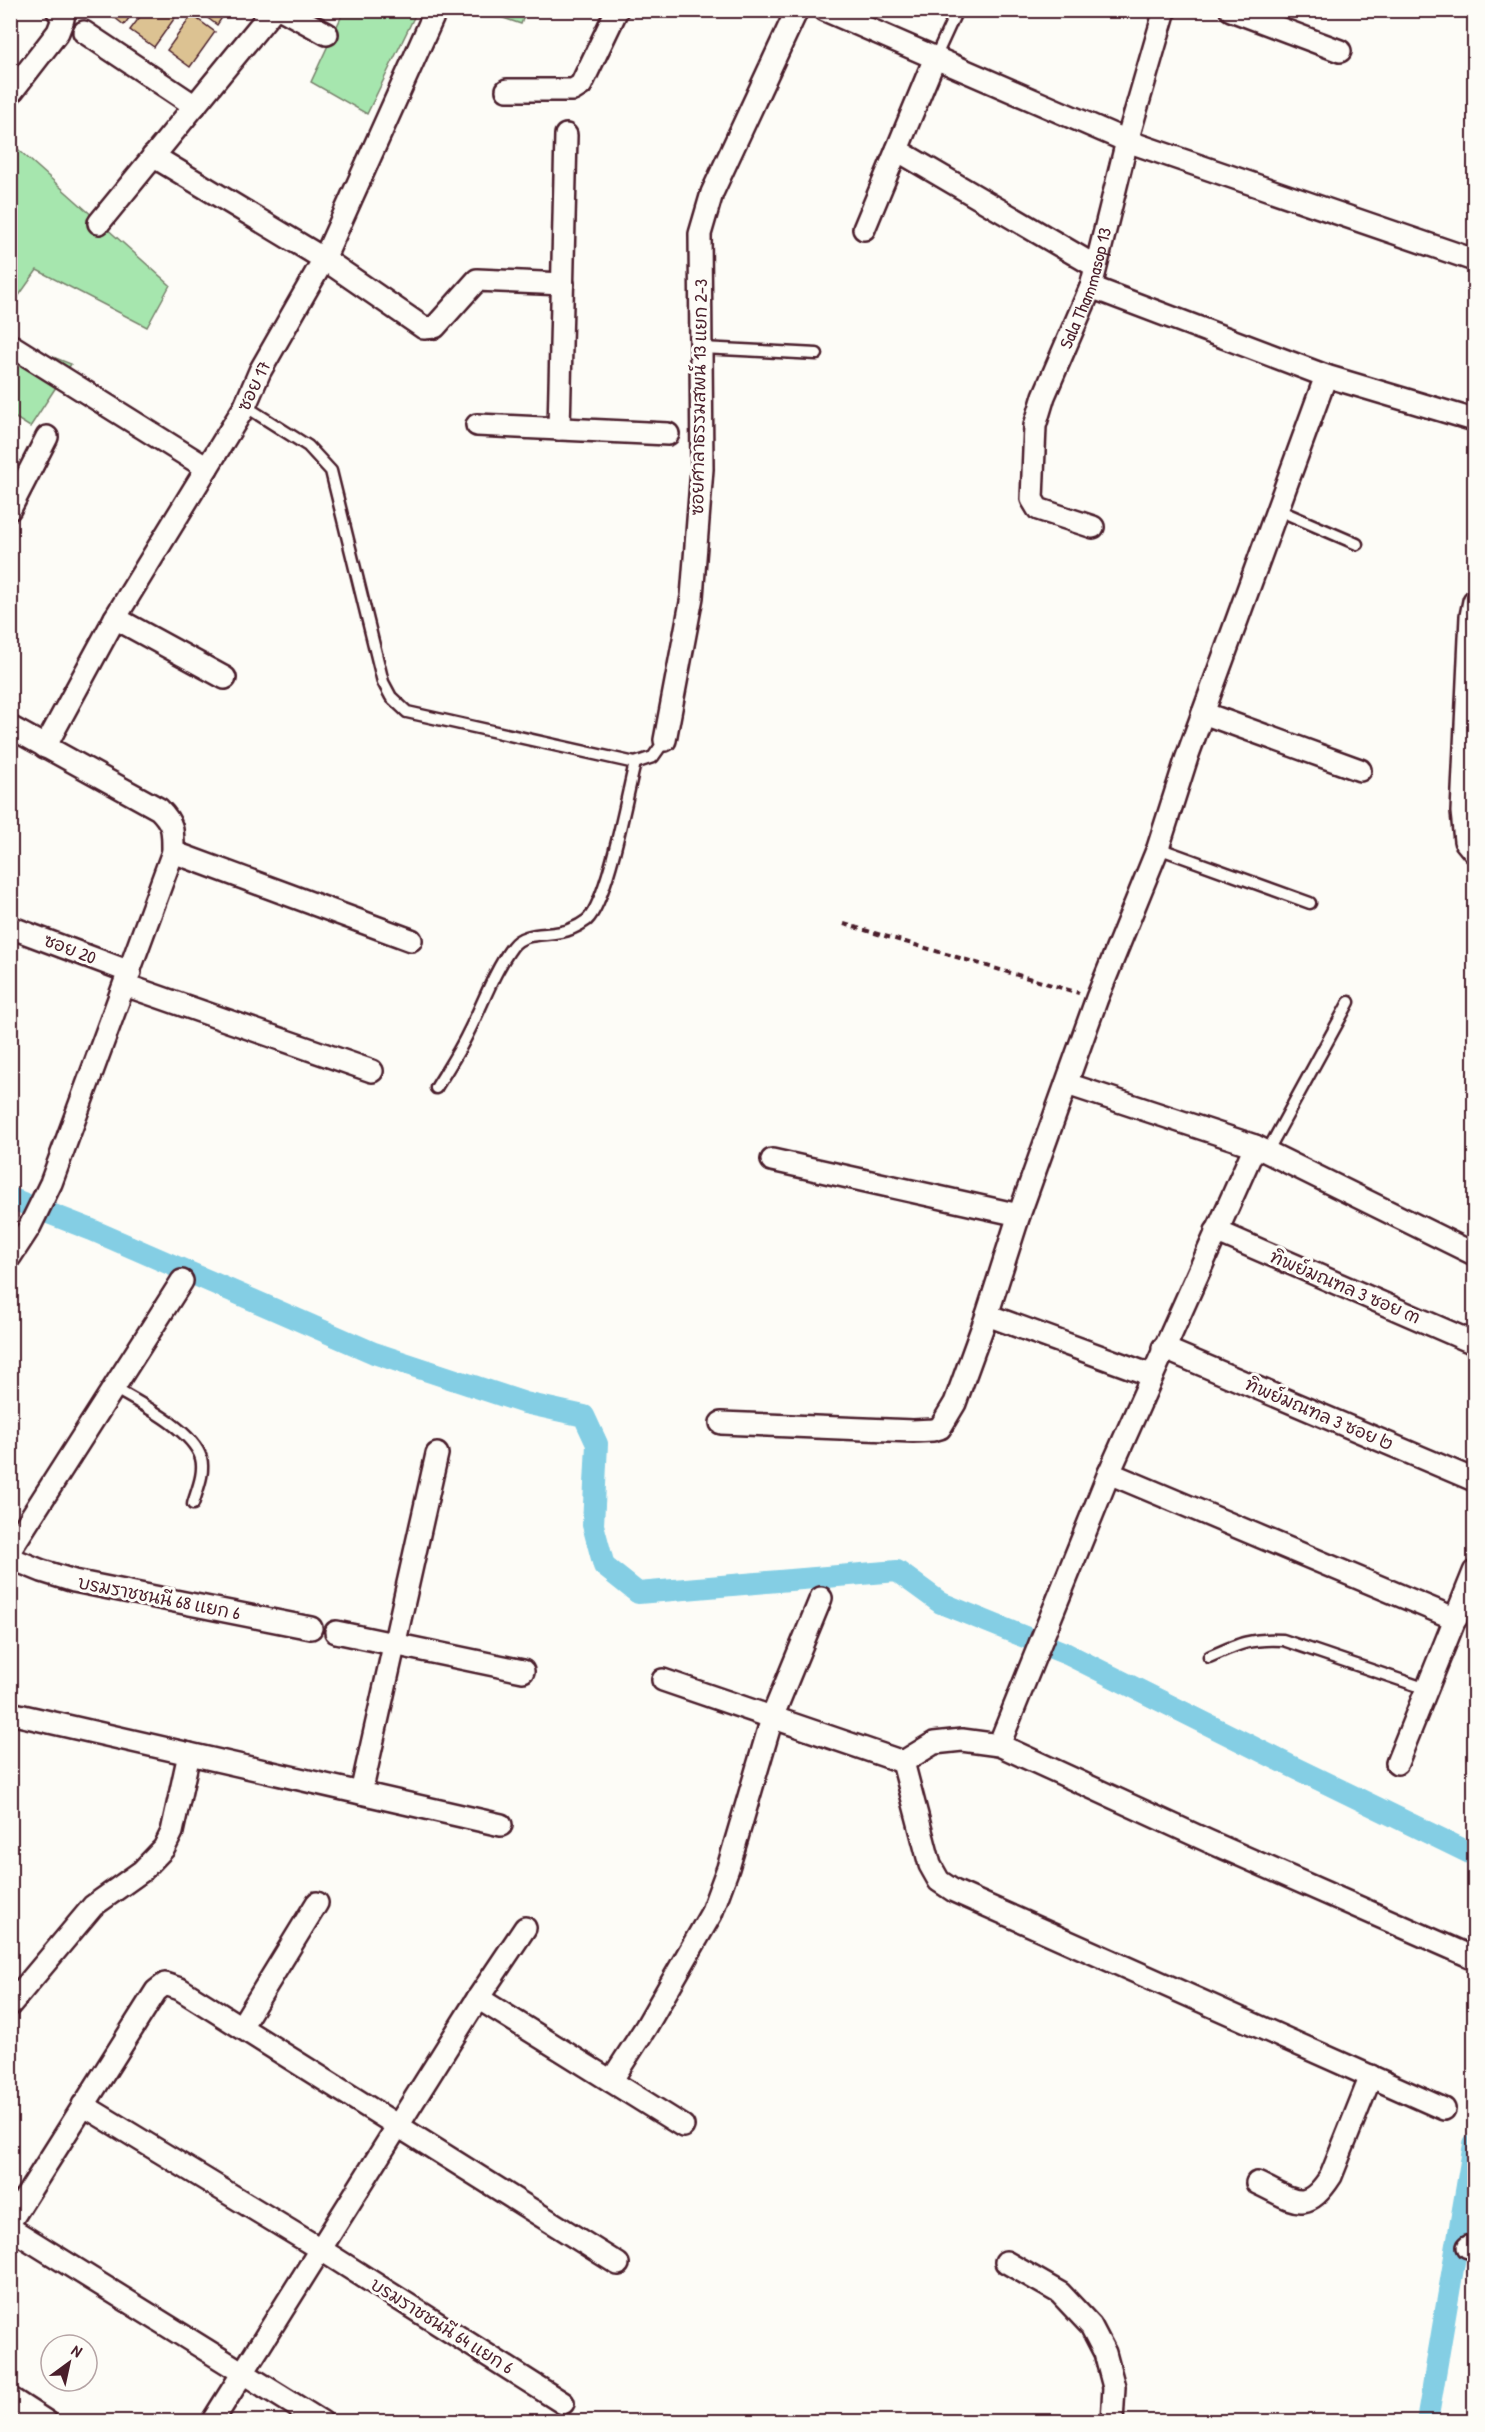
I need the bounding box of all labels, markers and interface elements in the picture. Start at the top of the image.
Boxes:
street label: Sala Thammasop 13 [1053,225,1117,352]
street label: ซอยศาลาธรรมสพน์ 13 แยก 2-3 [684,278,713,515]
street label: ซอย 17 [231,356,276,415]
street label: ซอย 20 [40,927,100,970]
street label: ทิพย์มณฑล 3 ซอย ๓ [1266,1244,1424,1330]
street label: ทิพย์มณฑล 3 ซอย ๒ [1241,1371,1397,1456]
street label: บรมราชชนนี 68 แยก 6 [76,1569,243,1626]
street label: บรมราชชนนี 64 แยก 6 [366,2271,519,2380]
north arrow [39,2333,99,2393]
text: N [68,2339,87,2362]

